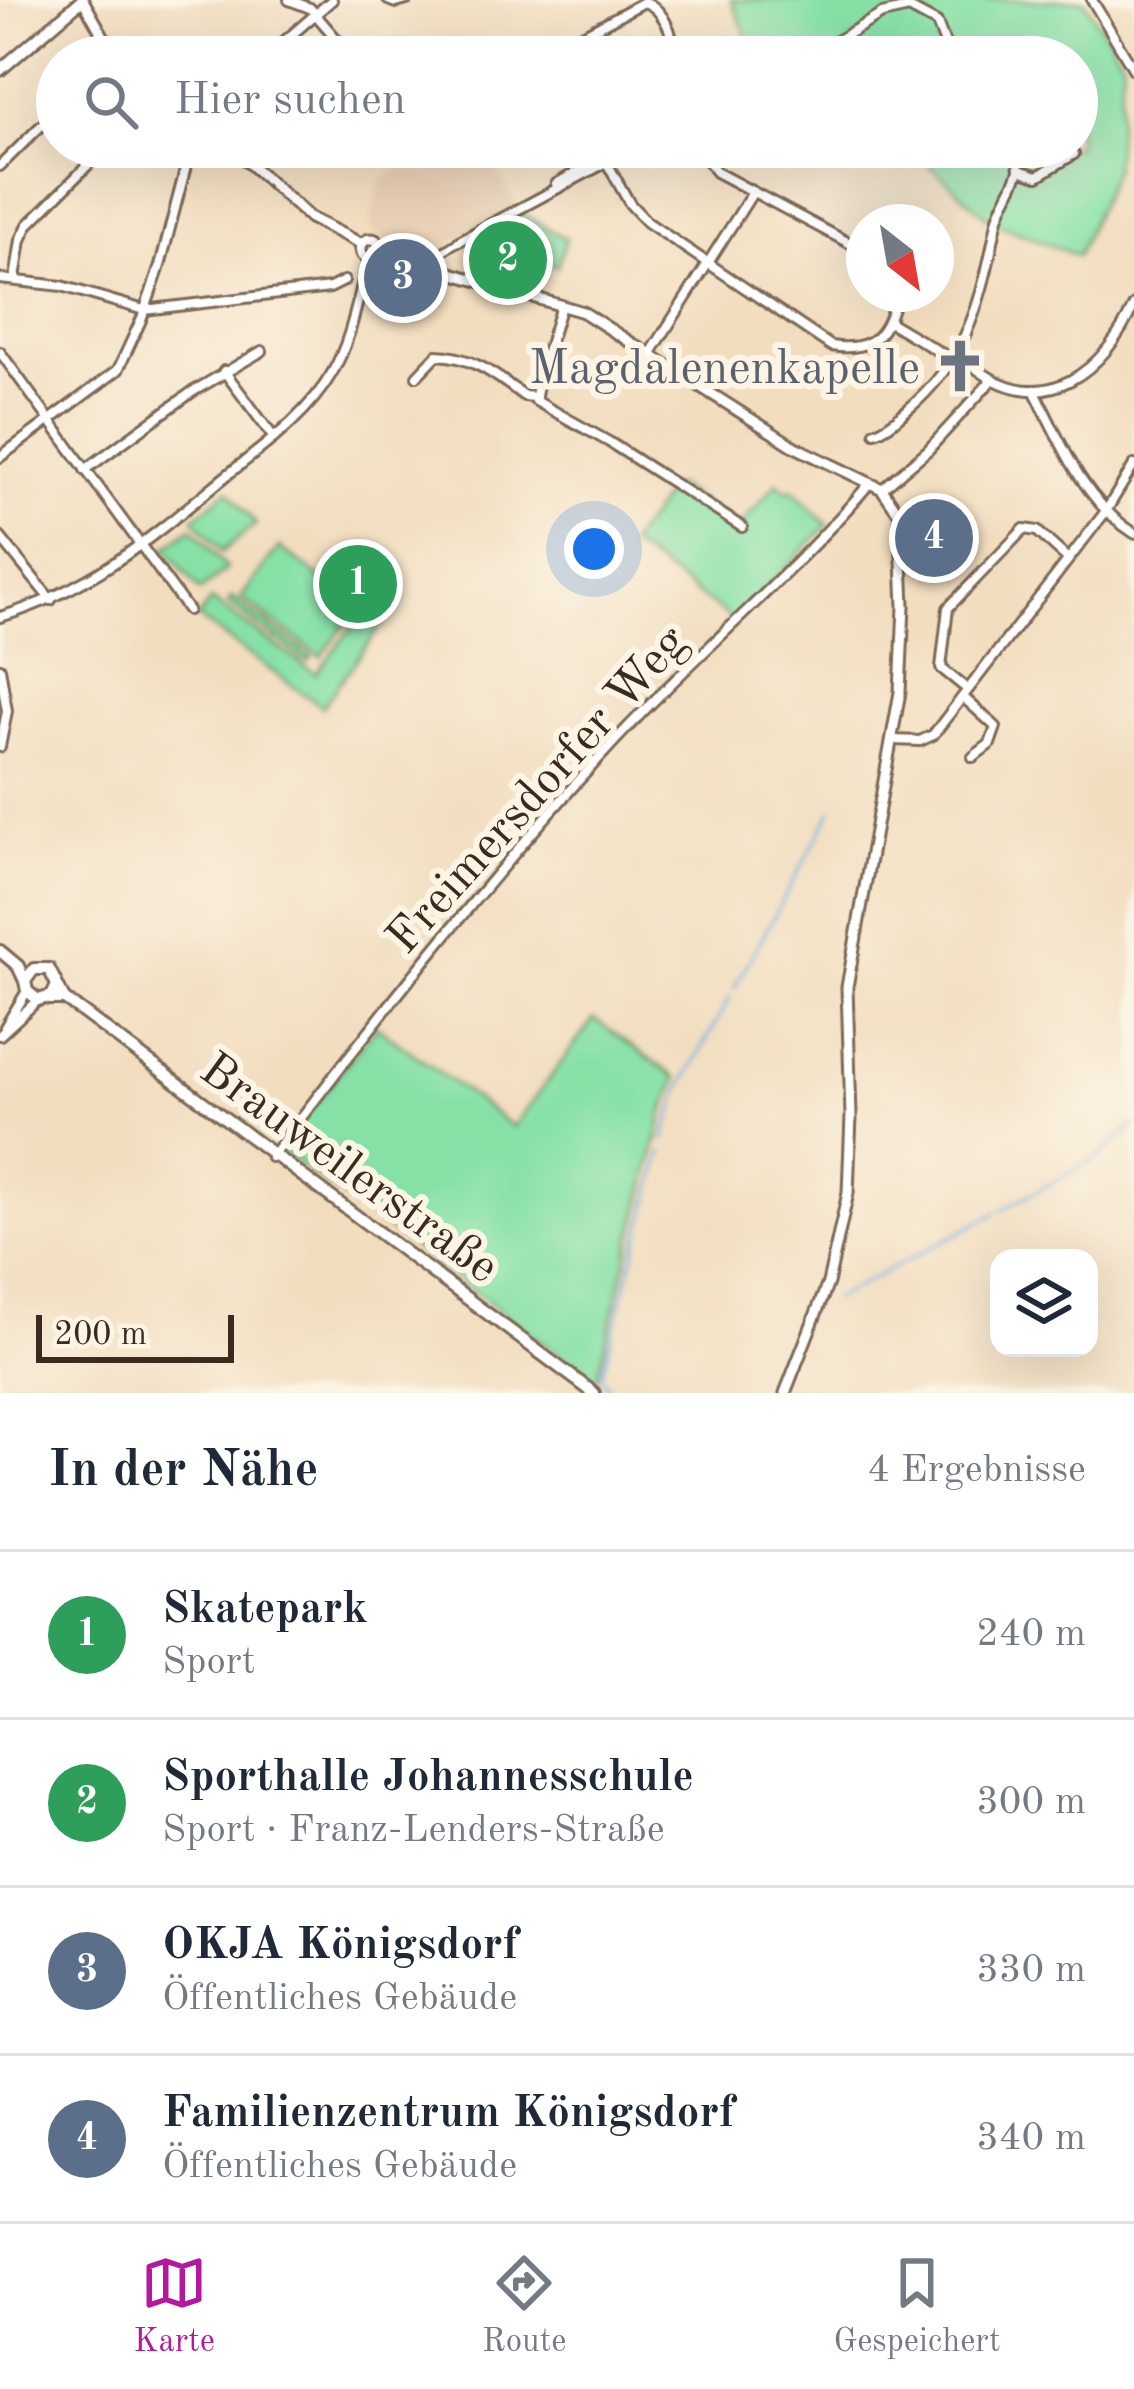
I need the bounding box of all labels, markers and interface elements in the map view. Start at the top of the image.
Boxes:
search box [36,36,1098,168]
icon: search [78,69,144,135]
text: Hier suchen [174,79,406,124]
north arrow [846,204,954,312]
pin: 2 [469,215,547,305]
pin: 3 [364,233,442,323]
church icon: Magdalenenkapelle [931,337,989,395]
place label: Magdalenenkapelle [529,346,920,394]
pin: 4 [895,493,973,583]
your location [564,519,624,579]
pin: 1 [319,539,397,629]
street label: Freimersdorfer Weg [379,618,697,964]
street label: Brauweilerstraße [191,1045,506,1293]
map controls [990,1249,1098,1357]
button: layers [990,1249,1098,1357]
scale bar [36,1309,234,1362]
text: 200 m [54,1319,147,1352]
text: In der Nähe [48,1446,319,1497]
text: 4 Ergebnisse [867,1451,1086,1490]
text: Skatepark [162,1588,368,1633]
text: 1 [76,1615,98,1654]
text: 240 m [976,1615,1086,1654]
text: Sport [162,1643,255,1682]
text: Sporthalle Johannesschule [162,1756,694,1801]
text: 2 [76,1783,98,1822]
text: 300 m [976,1783,1086,1822]
text: Sport · Franz-Lenders-Straße [162,1811,665,1850]
text: OKJA Königsdorf [162,1924,518,1969]
text: 3 [76,1951,98,1990]
text: 330 m [976,1951,1086,1990]
text: Öffentliches Gebäude [162,1979,517,2018]
text: Familienzentrum Königsdorf [162,2092,735,2137]
text: 4 [76,2119,98,2158]
text: 340 m [976,2119,1086,2158]
text: Öffentliches Gebäude [162,2147,517,2186]
tab: Karte [134,2250,215,2363]
tab: Route [482,2250,566,2363]
tab: Gespeichert [833,2250,1000,2363]

